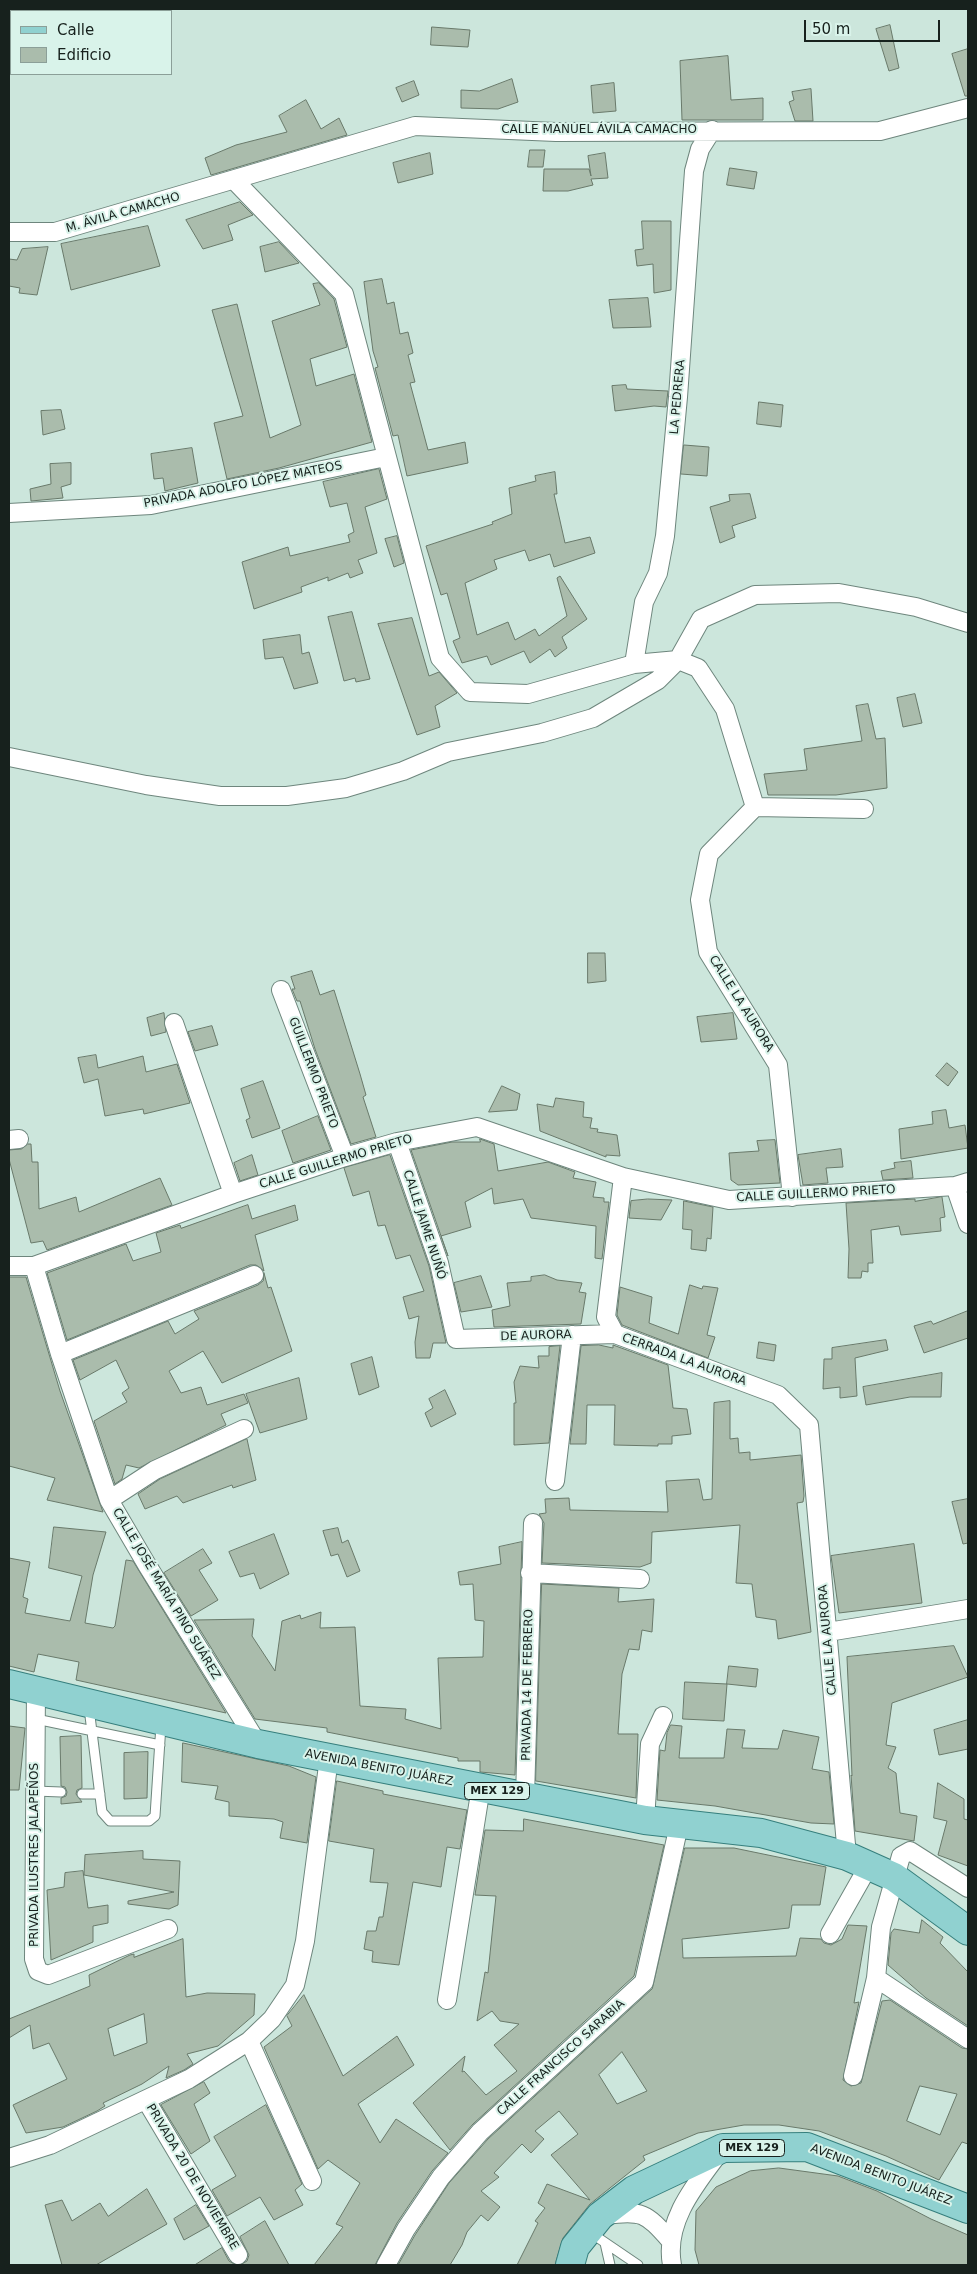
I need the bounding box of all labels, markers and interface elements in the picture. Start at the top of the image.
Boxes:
legend [10,10,172,75]
scale bar [807,10,943,42]
text: 50 m [812,20,850,38]
text: Calle [57,21,94,39]
text: Edificio [57,46,111,64]
street label: CALLE MANUEL ÁVILA CAMACHO [501,123,697,137]
street label: M. ÁVILA CAMACHO [64,190,182,236]
street label: LA PEDRERA [668,359,688,435]
street label: PRIVADA ADOLFO LÓPEZ MATEOS [143,459,343,511]
street label: CALLE LA AURORA [705,953,777,1055]
street label: GUILLERMO PRIETO [285,1015,341,1131]
street label: CALLE GUILLERMO PRIETO [258,1132,414,1192]
street label: CALLE JAIME NUÑÓ [399,1168,449,1282]
street label: CALLE GUILLERMO PRIETO [736,1183,896,1205]
street label: DE AURORA [500,1328,572,1344]
street label: CERRADA LA AURORA [620,1331,748,1389]
street label: CALLE JOSÉ MARÍA PINO SUÁREZ [109,1506,223,1682]
street label: CALLE LA AURORA [816,1584,840,1696]
street label: PRIVADA 14 DE FEBRERO [519,1609,537,1761]
street label: AVENIDA BENITO JUÁREZ [304,1747,454,1789]
street label: PRIVADA ILUSTRES JALAPEÑOS [28,1763,42,1947]
road number: MEX 129 [464,1782,530,1800]
street label: CALLE FRANCISCO SARABIA [494,1997,628,2119]
street label: PRIVADA 20 DE NOVIEMBRE [143,2101,241,2253]
road number: MEX 129 [720,2140,784,2156]
street label: AVENIDA BENITO JUÁREZ [808,2141,954,2209]

